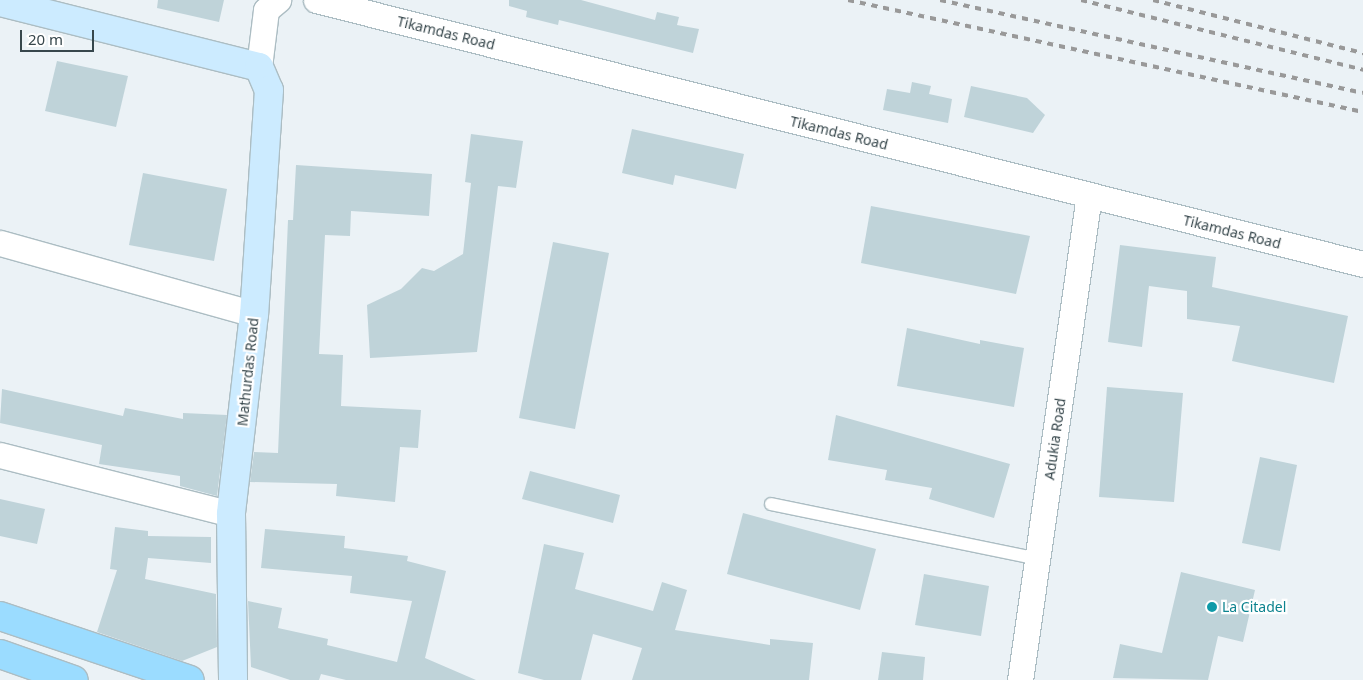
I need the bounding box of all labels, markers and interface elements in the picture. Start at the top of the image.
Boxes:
street label: Tikamdas Road [395,13,497,53]
scale bar [22,20,96,52]
text: 20 m [28,29,63,49]
street label: Tikamdas Road [788,113,890,153]
street label: Tikamdas Road [1181,212,1283,252]
street label: Mathurdas Road [234,317,262,427]
street label: Adukia Road [1041,397,1069,481]
place label: La Citadel [1222,599,1286,615]
marker: La Citadel [1206,601,1218,613]

